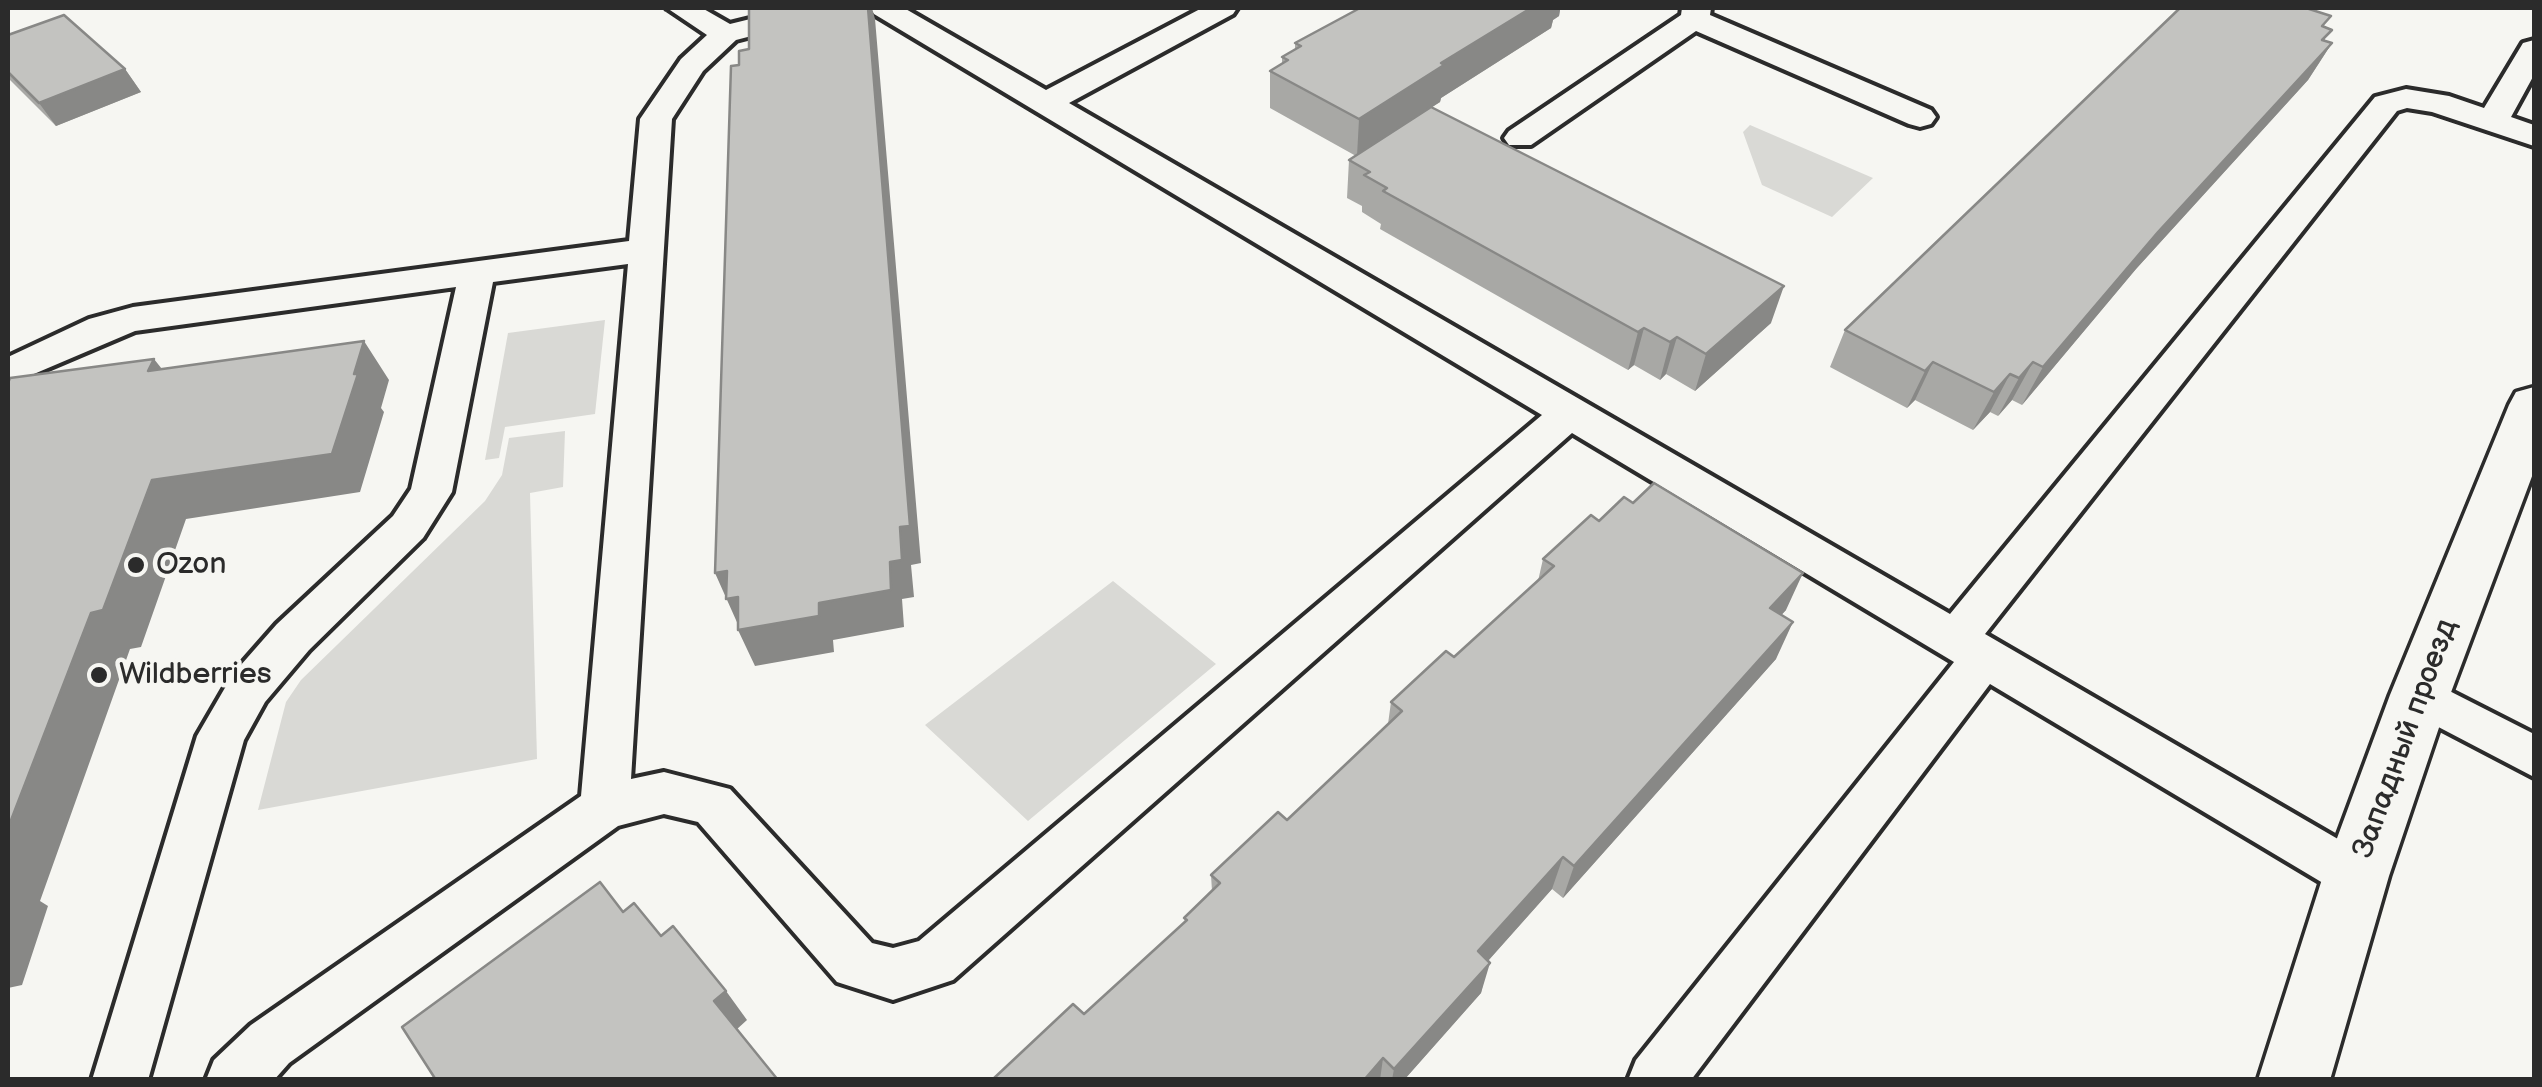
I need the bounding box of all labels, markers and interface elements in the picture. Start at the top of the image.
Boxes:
place label: Ozon [156,547,226,583]
marker: Ozon [125,554,147,576]
street label: Западный проезд [2346,615,2466,863]
place label: Wildberries [119,657,272,693]
marker: Wildberries [88,664,110,686]

